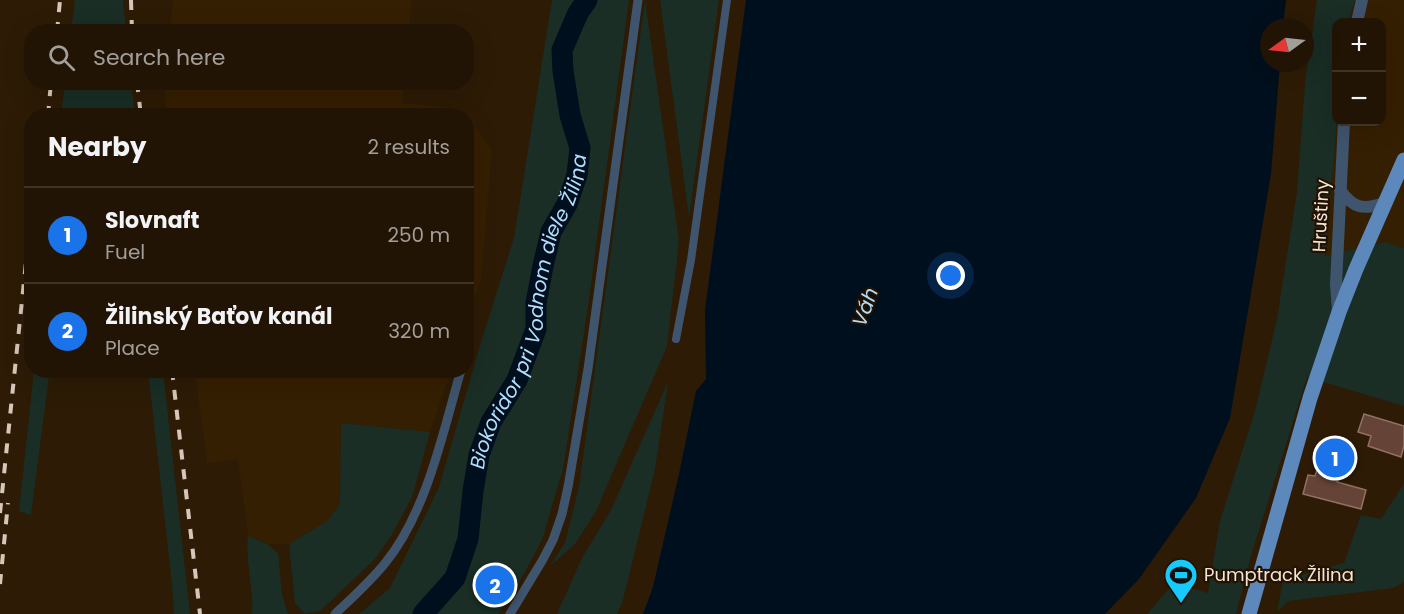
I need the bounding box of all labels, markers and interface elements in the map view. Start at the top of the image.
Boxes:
north arrow [1260,18,1314,72]
map controls [1332,18,1386,126]
button: + [1332,18,1386,72]
search box [24,24,474,90]
icon: search [45,41,78,74]
text: Search here [93,42,226,73]
button: − [1332,72,1386,126]
text: Nearby [48,129,146,165]
text: 2 results [367,133,450,161]
water label: Biokoridor pri Vodnom diele Žilina [463,152,593,471]
street label: Hruštiny [1306,179,1335,253]
text: Slovnaft [105,205,199,236]
text: 1 [64,221,71,249]
text: 250 m [387,221,450,249]
text: Fuel [105,238,145,266]
your location [936,261,965,290]
water label: Váh [845,283,885,331]
text: Žilinský Baťov kanál [105,301,333,332]
text: 2 [62,317,73,345]
text: 320 m [388,317,450,345]
text: Place [105,334,160,362]
pin: 1 [1316,436,1354,480]
sports icon: Pumptrack Žilina [1163,557,1199,604]
pin: 2 [476,562,514,608]
place label: Pumptrack Žilina [1204,562,1354,587]

